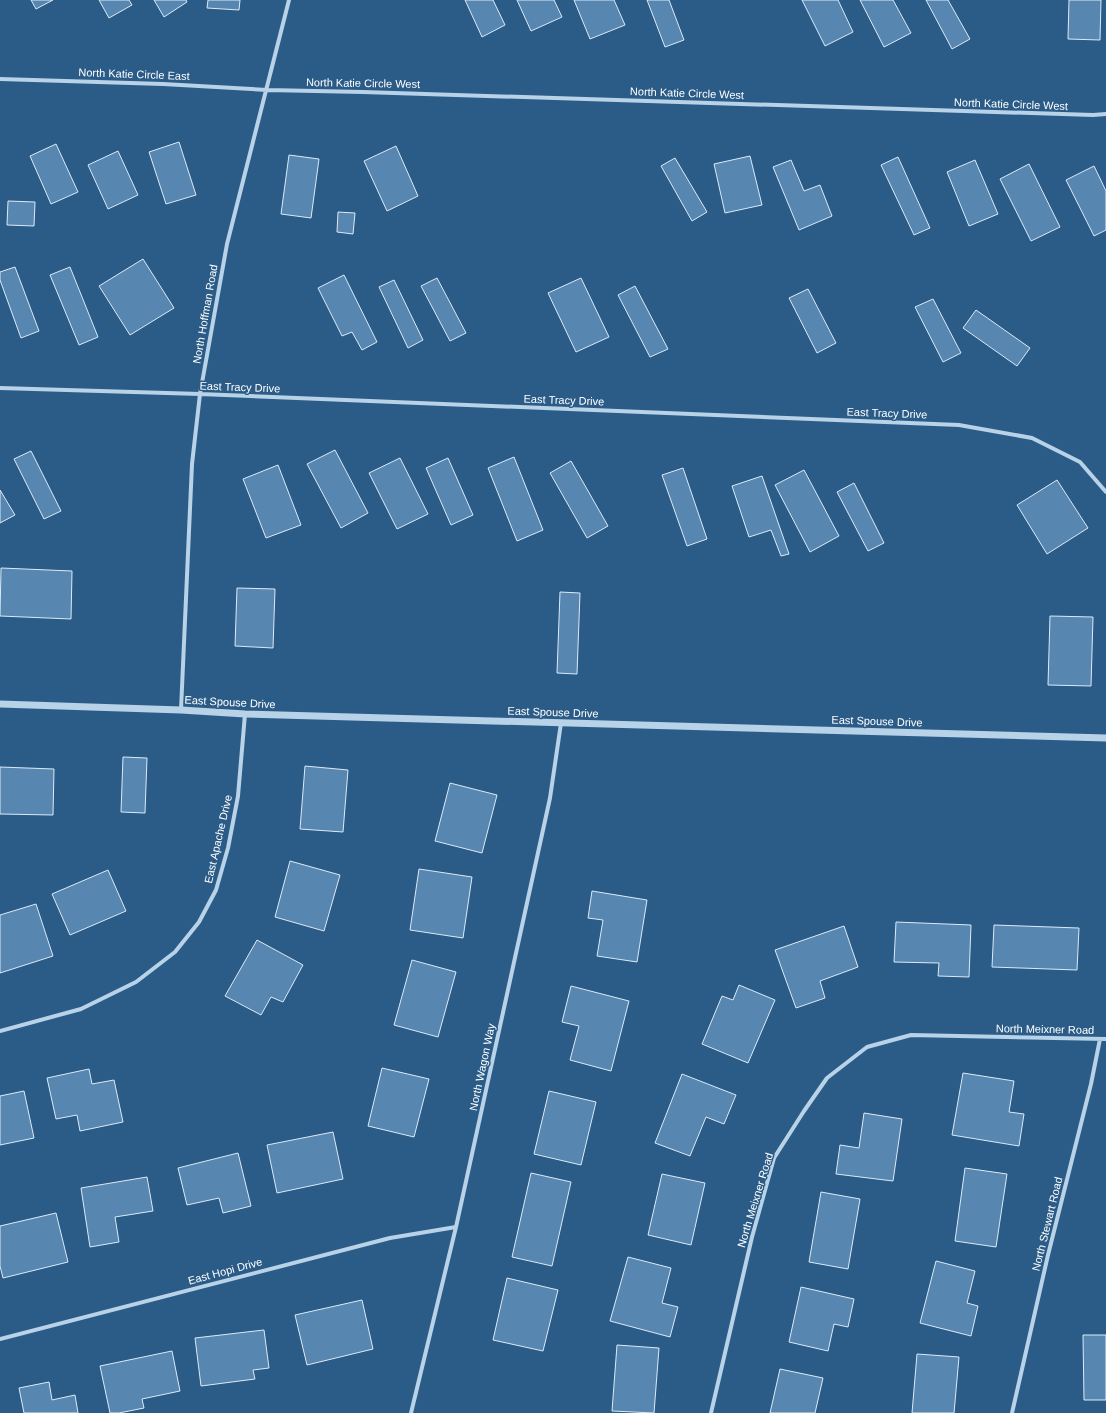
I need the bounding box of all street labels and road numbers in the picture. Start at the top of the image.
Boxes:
street label: North Katie Circle East [78,66,190,82]
street label: North Katie Circle West [306,76,420,90]
street label: North Katie Circle West [630,85,744,101]
street label: North Katie Circle West [954,96,1068,112]
street label: North Hoffman Road [190,263,220,365]
street label: East Tracy Drive [199,380,281,394]
street label: East Tracy Drive [523,393,605,407]
street label: East Tracy Drive [846,406,928,420]
street label: East Spouse Drive [184,694,276,710]
street label: East Spouse Drive [507,704,599,720]
street label: East Spouse Drive [831,713,923,729]
street label: East Apache Drive [202,794,234,884]
street label: North Wagon Way [467,1022,497,1112]
street label: North Meixner Road [996,1022,1094,1036]
street label: North Meixner Road [735,1151,775,1249]
street label: North Stewart Road [1029,1176,1065,1272]
street label: East Hopi Drive [187,1255,263,1287]

